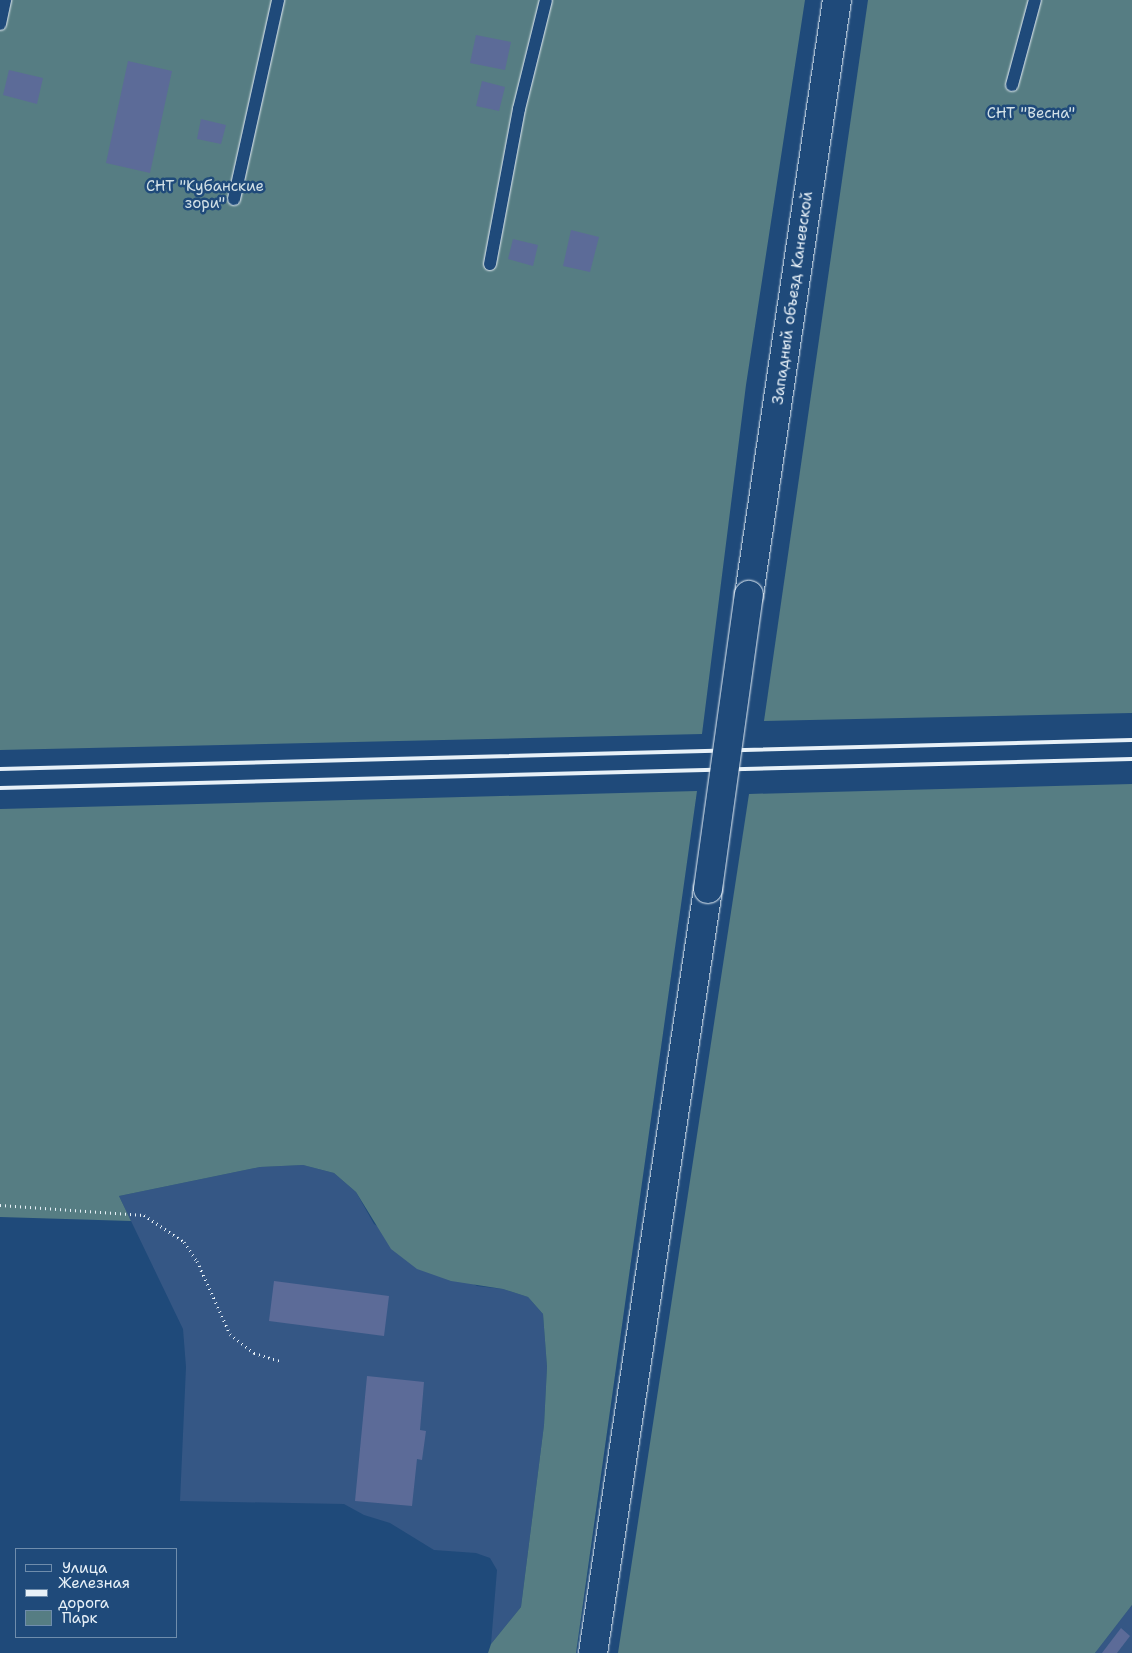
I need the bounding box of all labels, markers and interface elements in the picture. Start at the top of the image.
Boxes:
park label: СНТ "Весна" [987,105,1075,123]
park label: СНТ "Кубанские зори" [146,177,264,212]
street label: Западный объезд Каневской [769,190,817,406]
legend [15,1548,178,1638]
text: Улица [62,1558,107,1578]
text: Железная дорога [58,1573,130,1613]
text: Парк [62,1608,98,1628]

